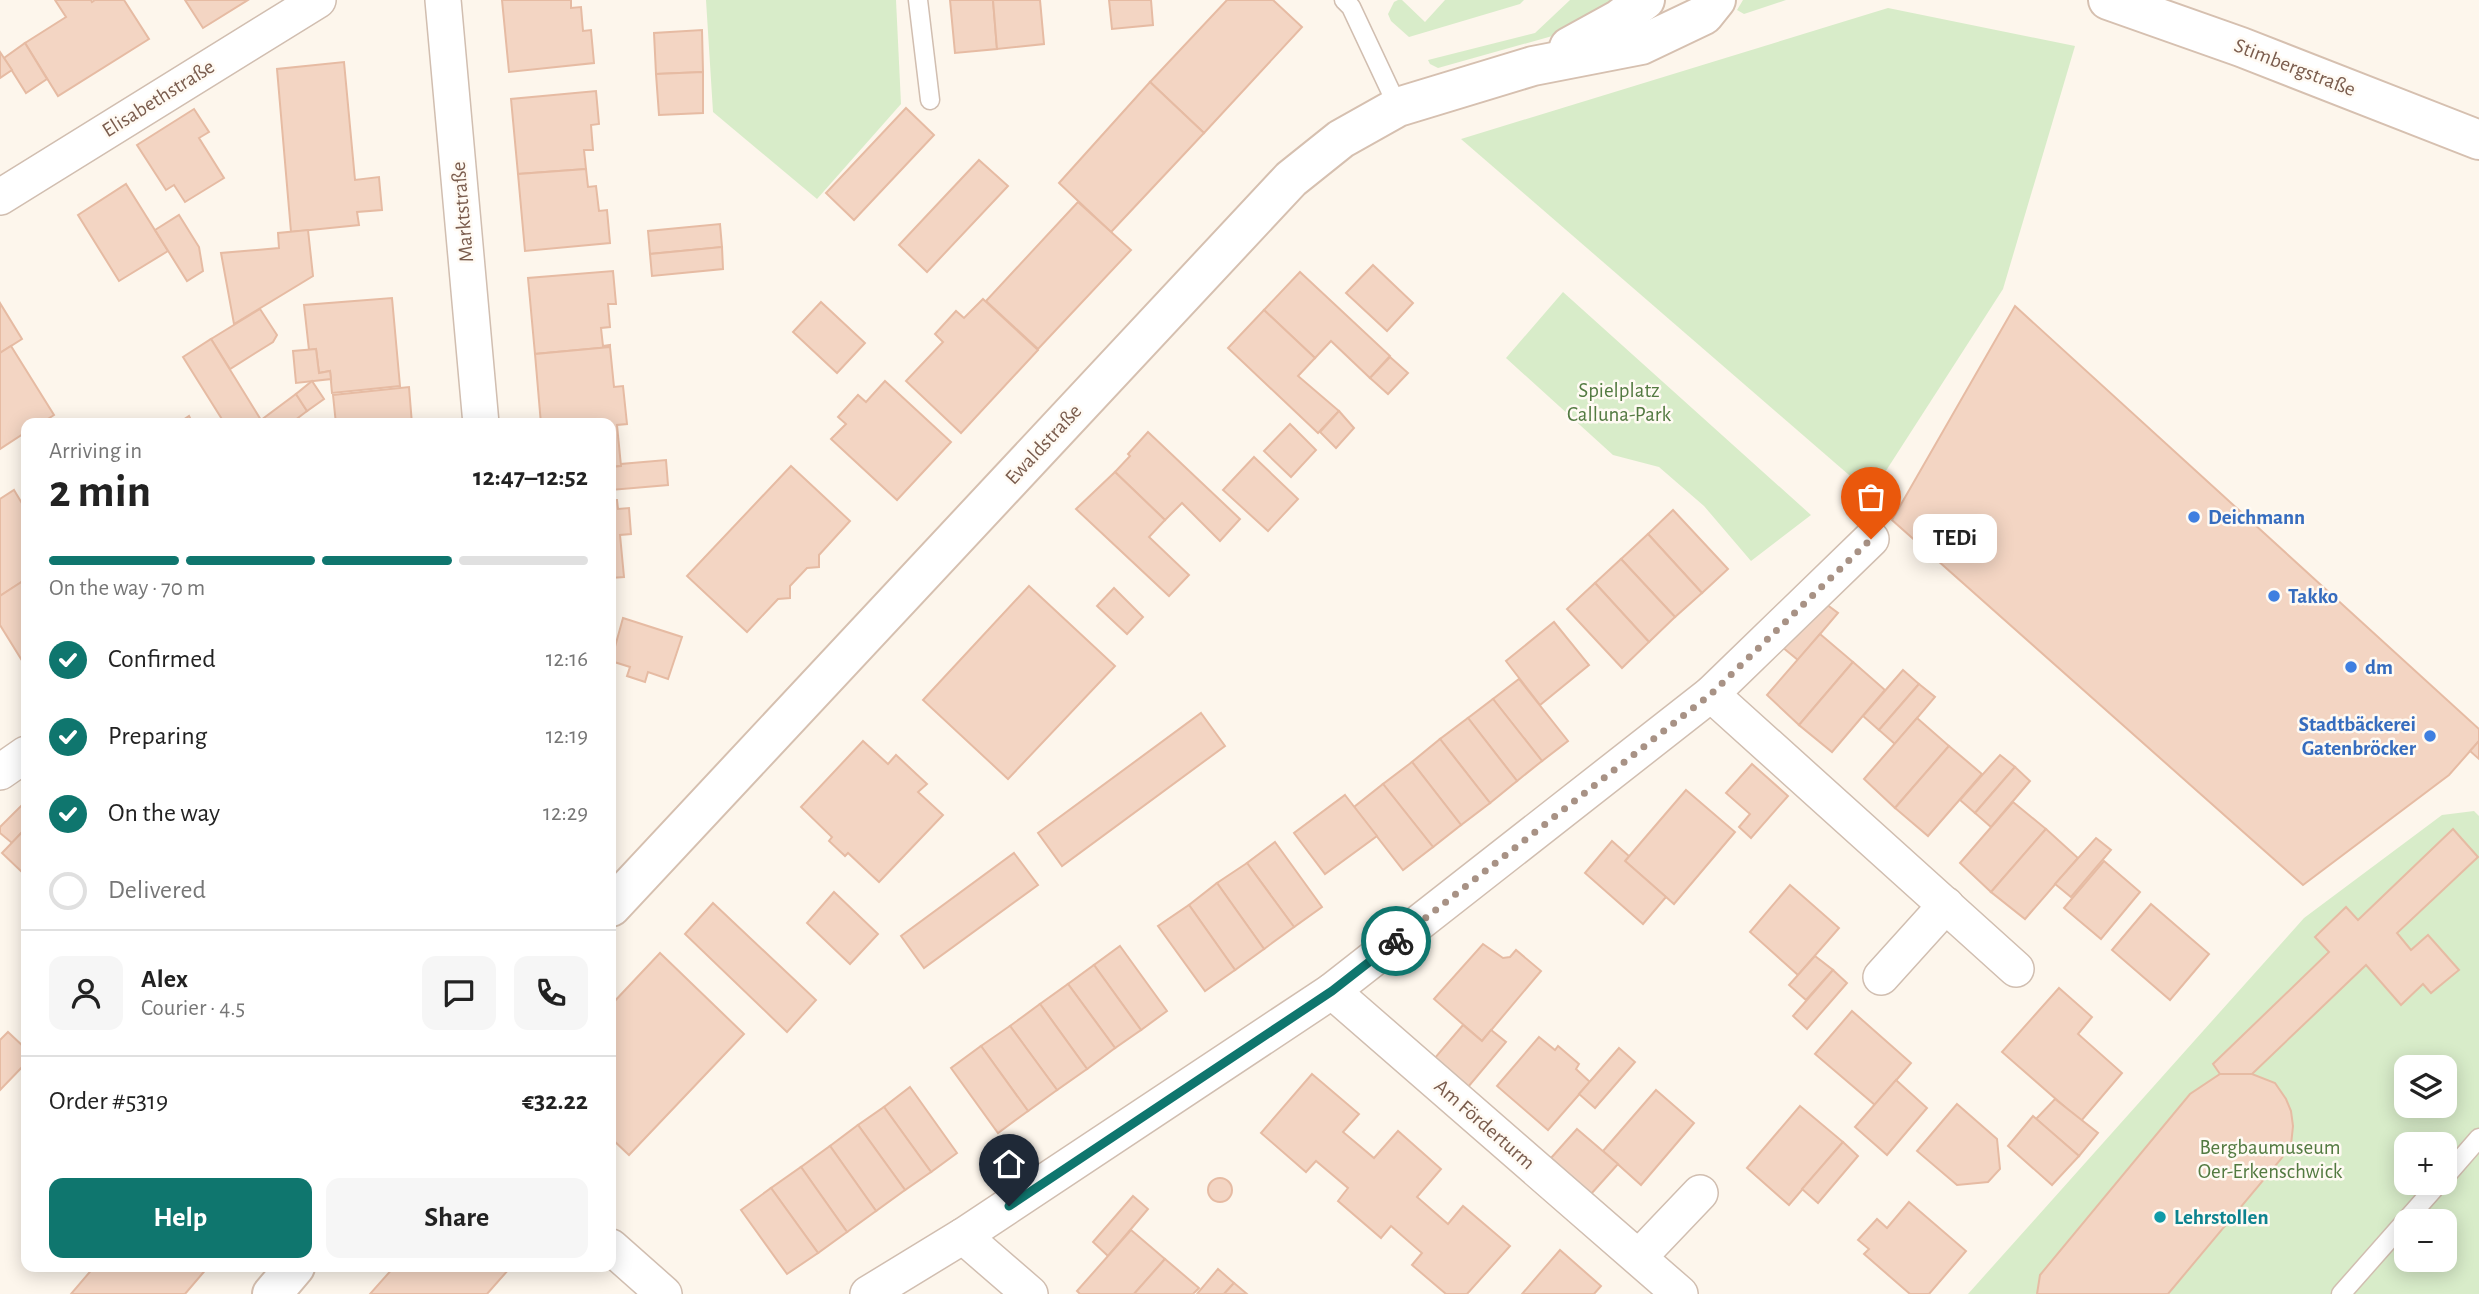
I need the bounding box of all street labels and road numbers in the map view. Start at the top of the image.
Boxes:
street label: Stimbergstraße [2231,35,2358,100]
street label: Elisabethstraße [98,56,218,141]
street label: Marktstraße [448,161,477,263]
street label: Ewaldstraße [1001,400,1086,488]
street label: Am Förderturm [1430,1075,1539,1173]

